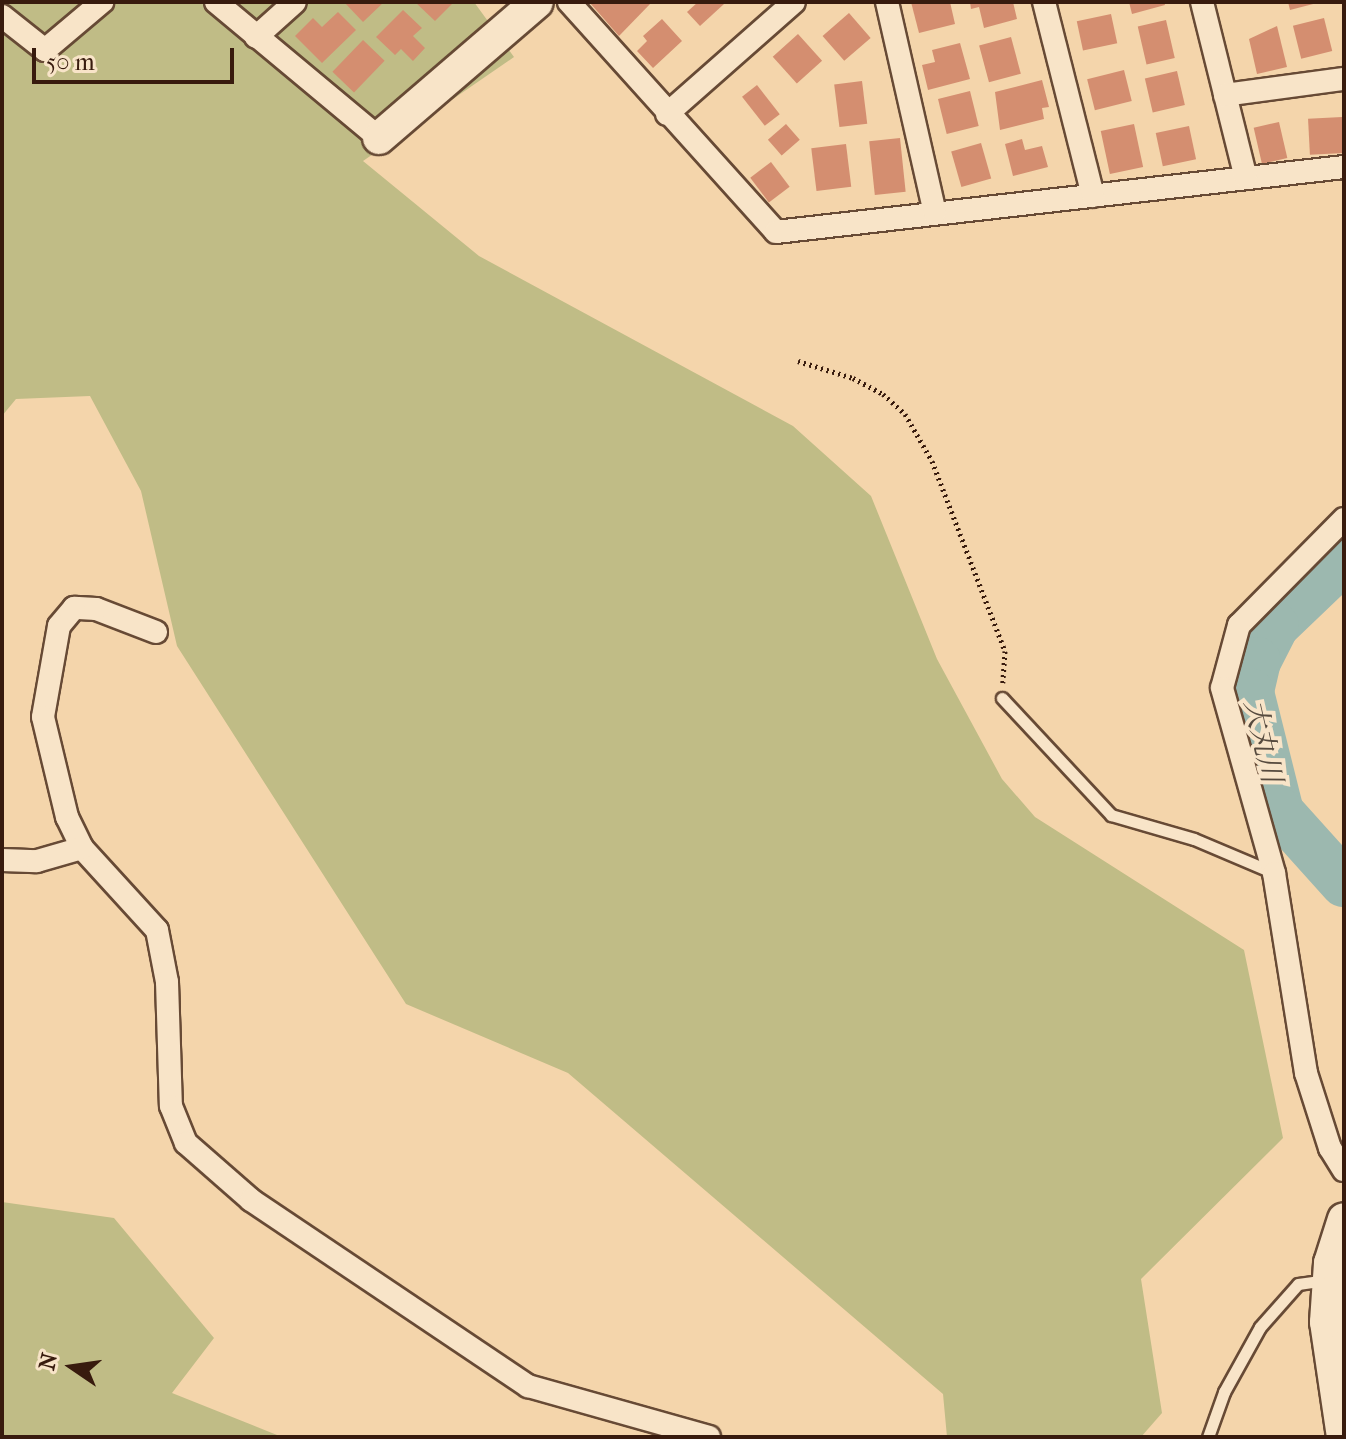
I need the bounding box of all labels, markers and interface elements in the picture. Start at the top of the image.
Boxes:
scale bar [36,32,238,82]
text: 50 m [46,48,95,76]
water label: 大丸川 [1237,696,1289,786]
north arrow [32,1327,112,1407]
text: N [34,1351,63,1373]

